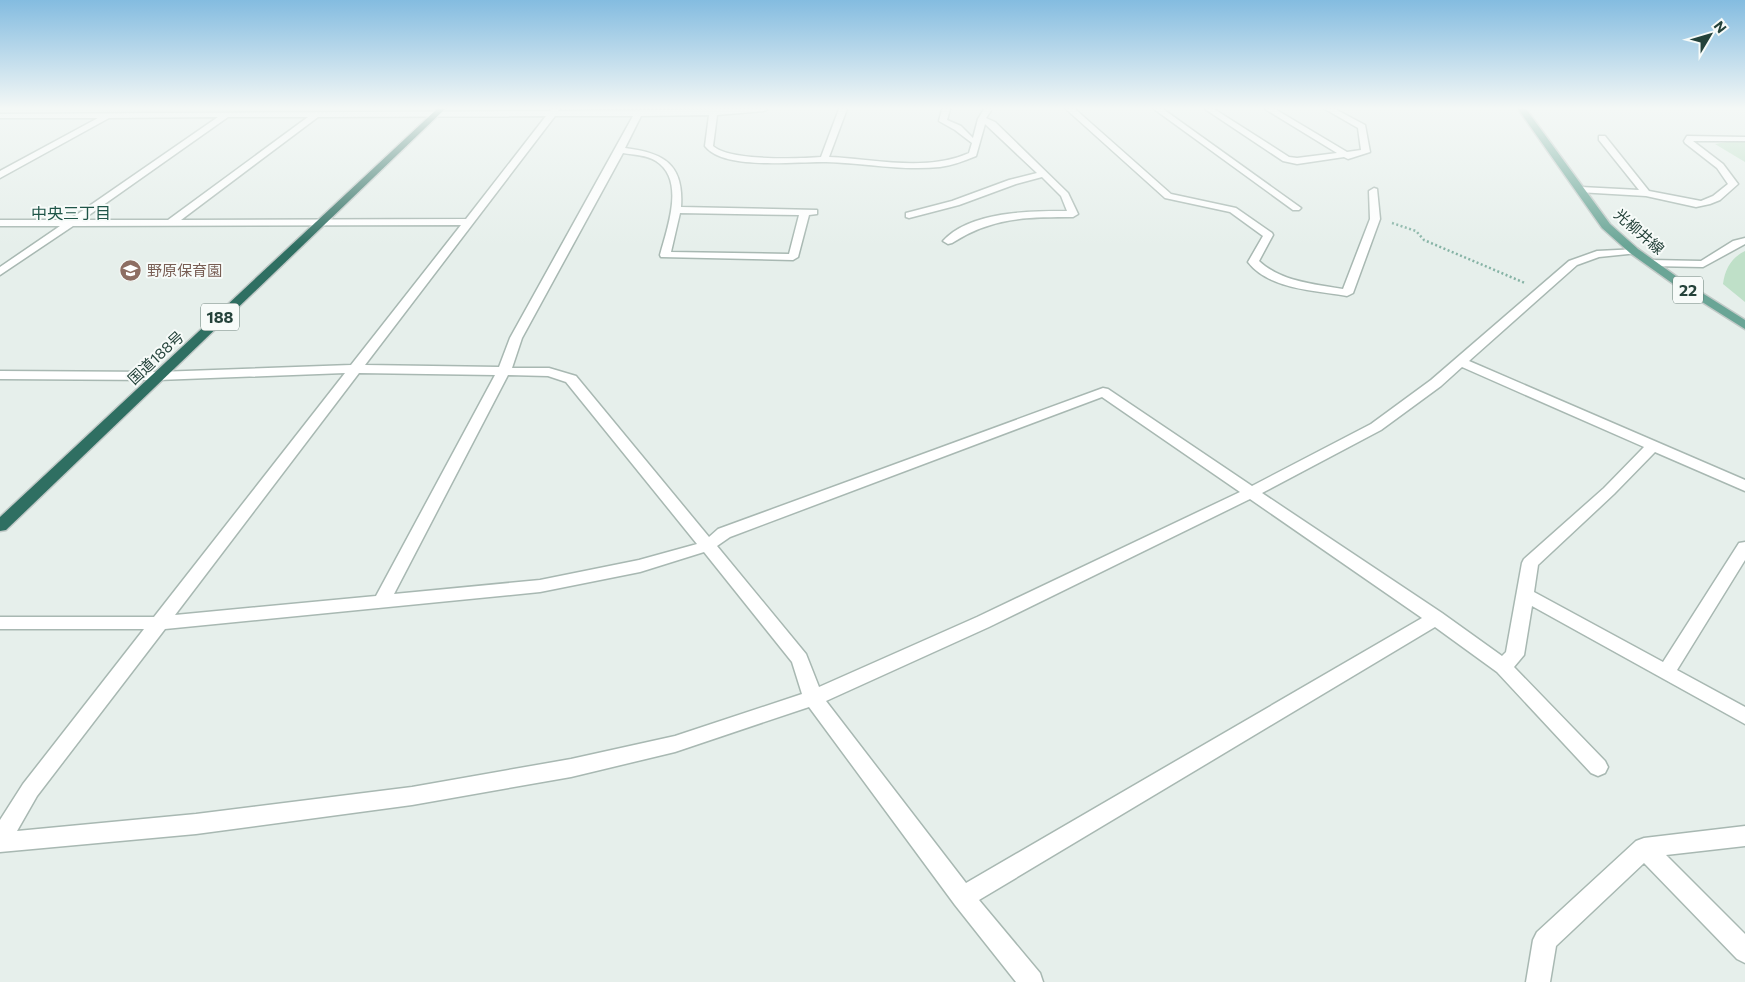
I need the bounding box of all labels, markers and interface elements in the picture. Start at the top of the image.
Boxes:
north arrow [1685,10,1735,60]
text: N [1711,17,1731,36]
district label: 中央三丁目 [31,203,111,222]
street label: 光柳井線 [1611,205,1668,258]
school or university icon: 野原保育園 [119,259,143,283]
place label: 野原保育園 [147,261,222,279]
road number: 22 [1673,276,1703,304]
road number: 188 [201,304,239,330]
street label: 国道188号 [124,327,187,388]

